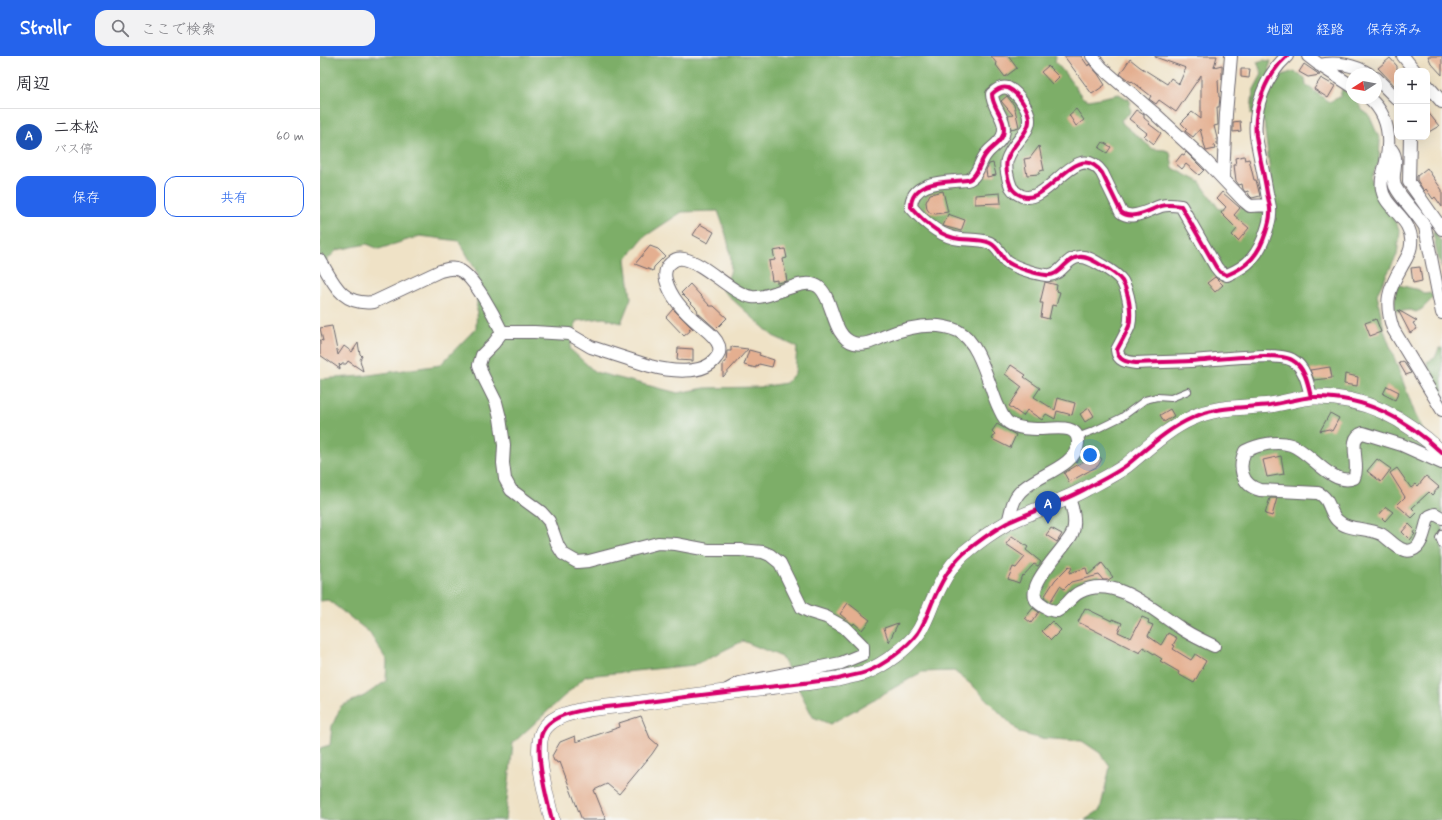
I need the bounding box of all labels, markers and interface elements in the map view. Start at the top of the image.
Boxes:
search box [95,10,375,46]
text: Strollr [20,16,71,41]
icon: search [109,17,131,39]
text: ここで検索 [141,20,216,40]
text: 地図 [1266,21,1294,39]
text: 経路 [1316,21,1344,39]
text: 保存済み [1366,21,1422,39]
north arrow [1346,68,1382,104]
map controls [1394,68,1430,140]
button: + [1394,68,1430,104]
text: 周辺 [16,73,50,95]
button: − [1394,104,1430,140]
text: 二本松 [54,118,99,138]
text: A [25,128,33,145]
text: 60 m [276,128,304,145]
text: バス停 [54,141,93,158]
button: 保存 [16,176,156,217]
button: 共有 [164,176,304,217]
your location [1080,445,1100,465]
pin: A [1035,491,1061,524]

